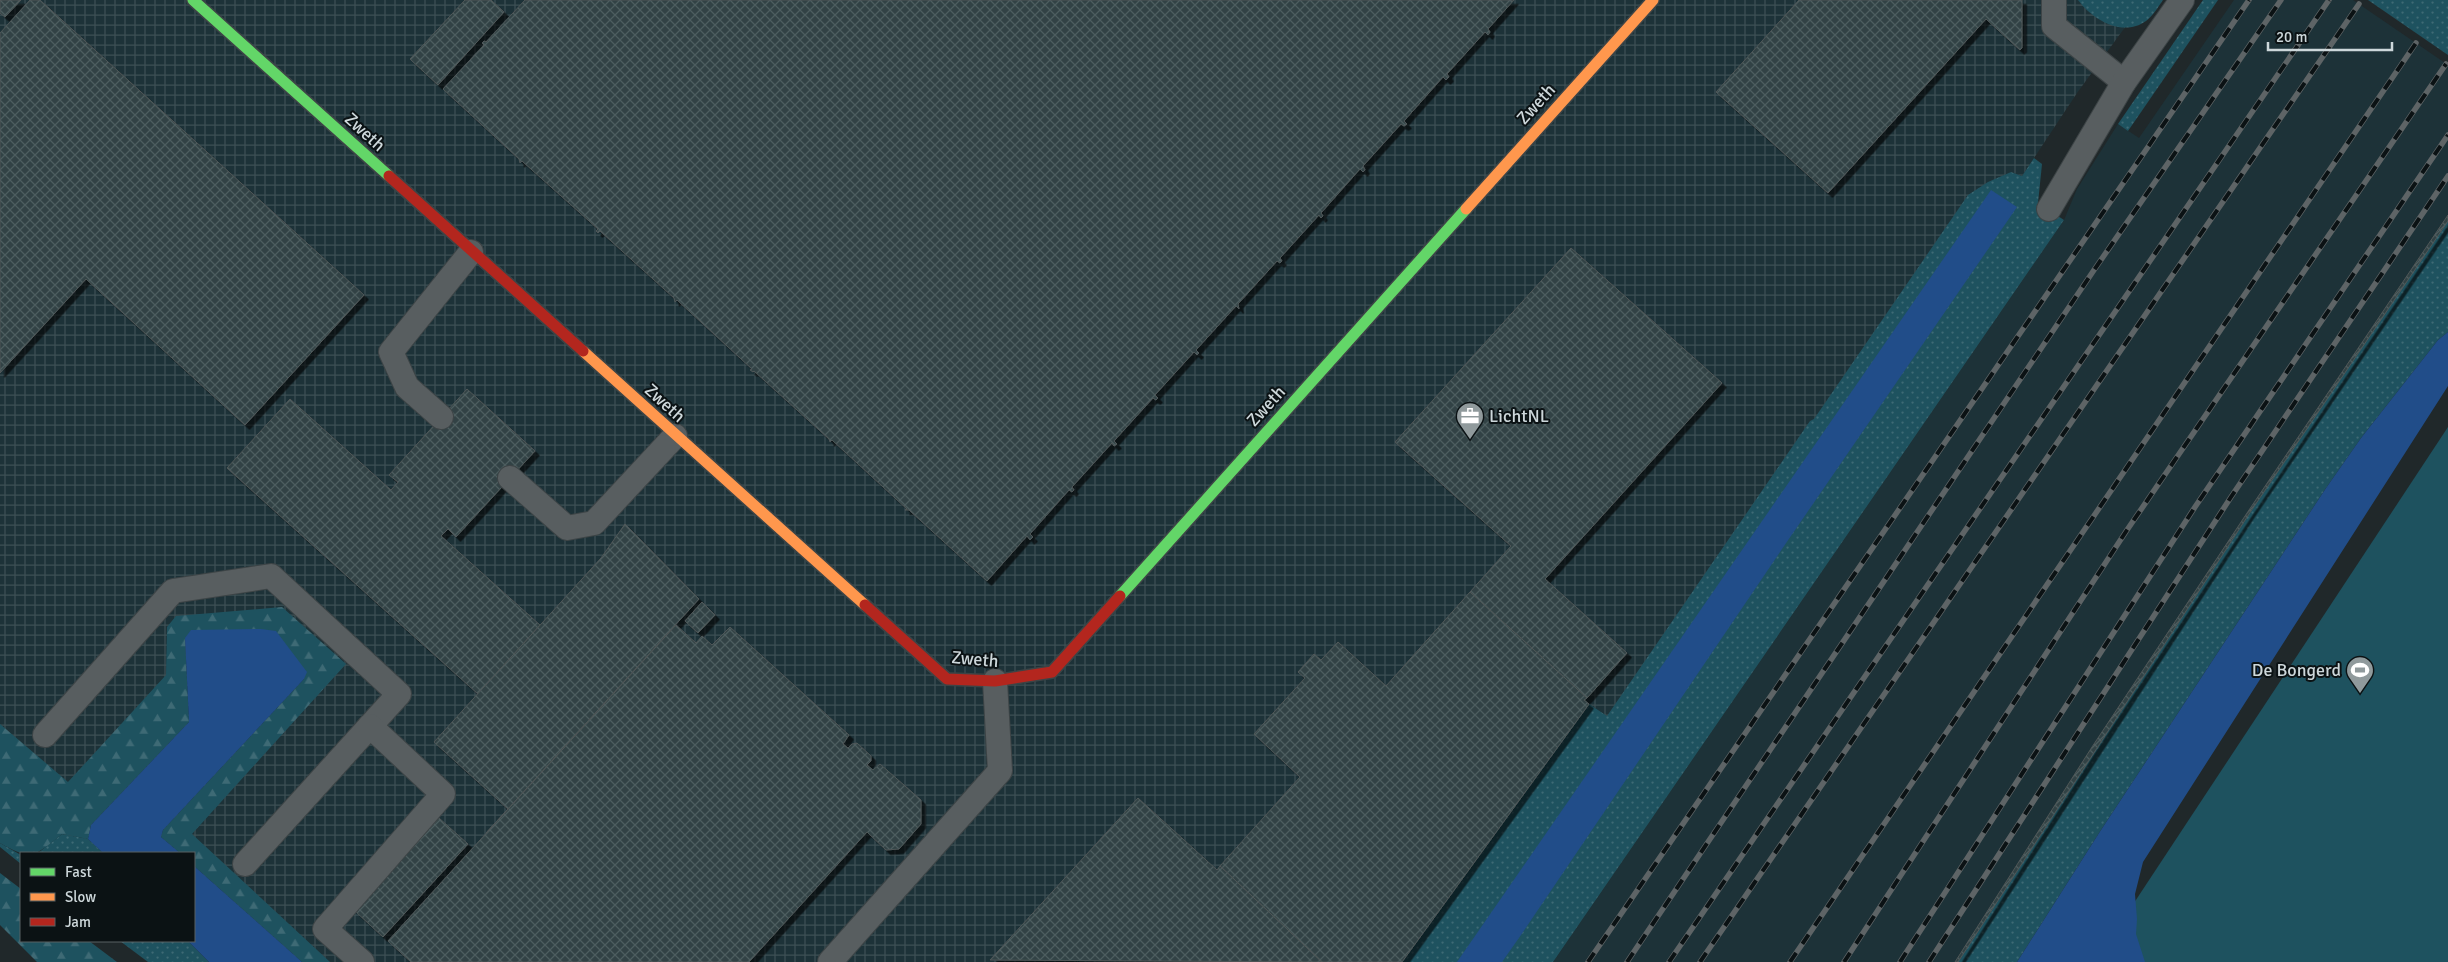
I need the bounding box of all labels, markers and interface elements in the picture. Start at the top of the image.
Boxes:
scale bar [2268,20,2392,52]
text: 20 m [2276,28,2307,46]
street label: Zweth [1512,79,1560,129]
street label: Zweth [340,108,390,156]
street label: Zweth [640,379,690,427]
street label: Zweth [1242,381,1290,431]
office icon: LichtNL [1455,401,1485,440]
place label: LichtNL [1489,405,1549,427]
street label: Zweth [950,646,1000,672]
sports icon: De Bongerd [2345,655,2375,694]
place label: De Bongerd [2252,659,2341,681]
legend [20,852,195,942]
text: Fast [65,863,92,881]
text: Slow [65,888,96,906]
text: Jam [65,913,91,931]

